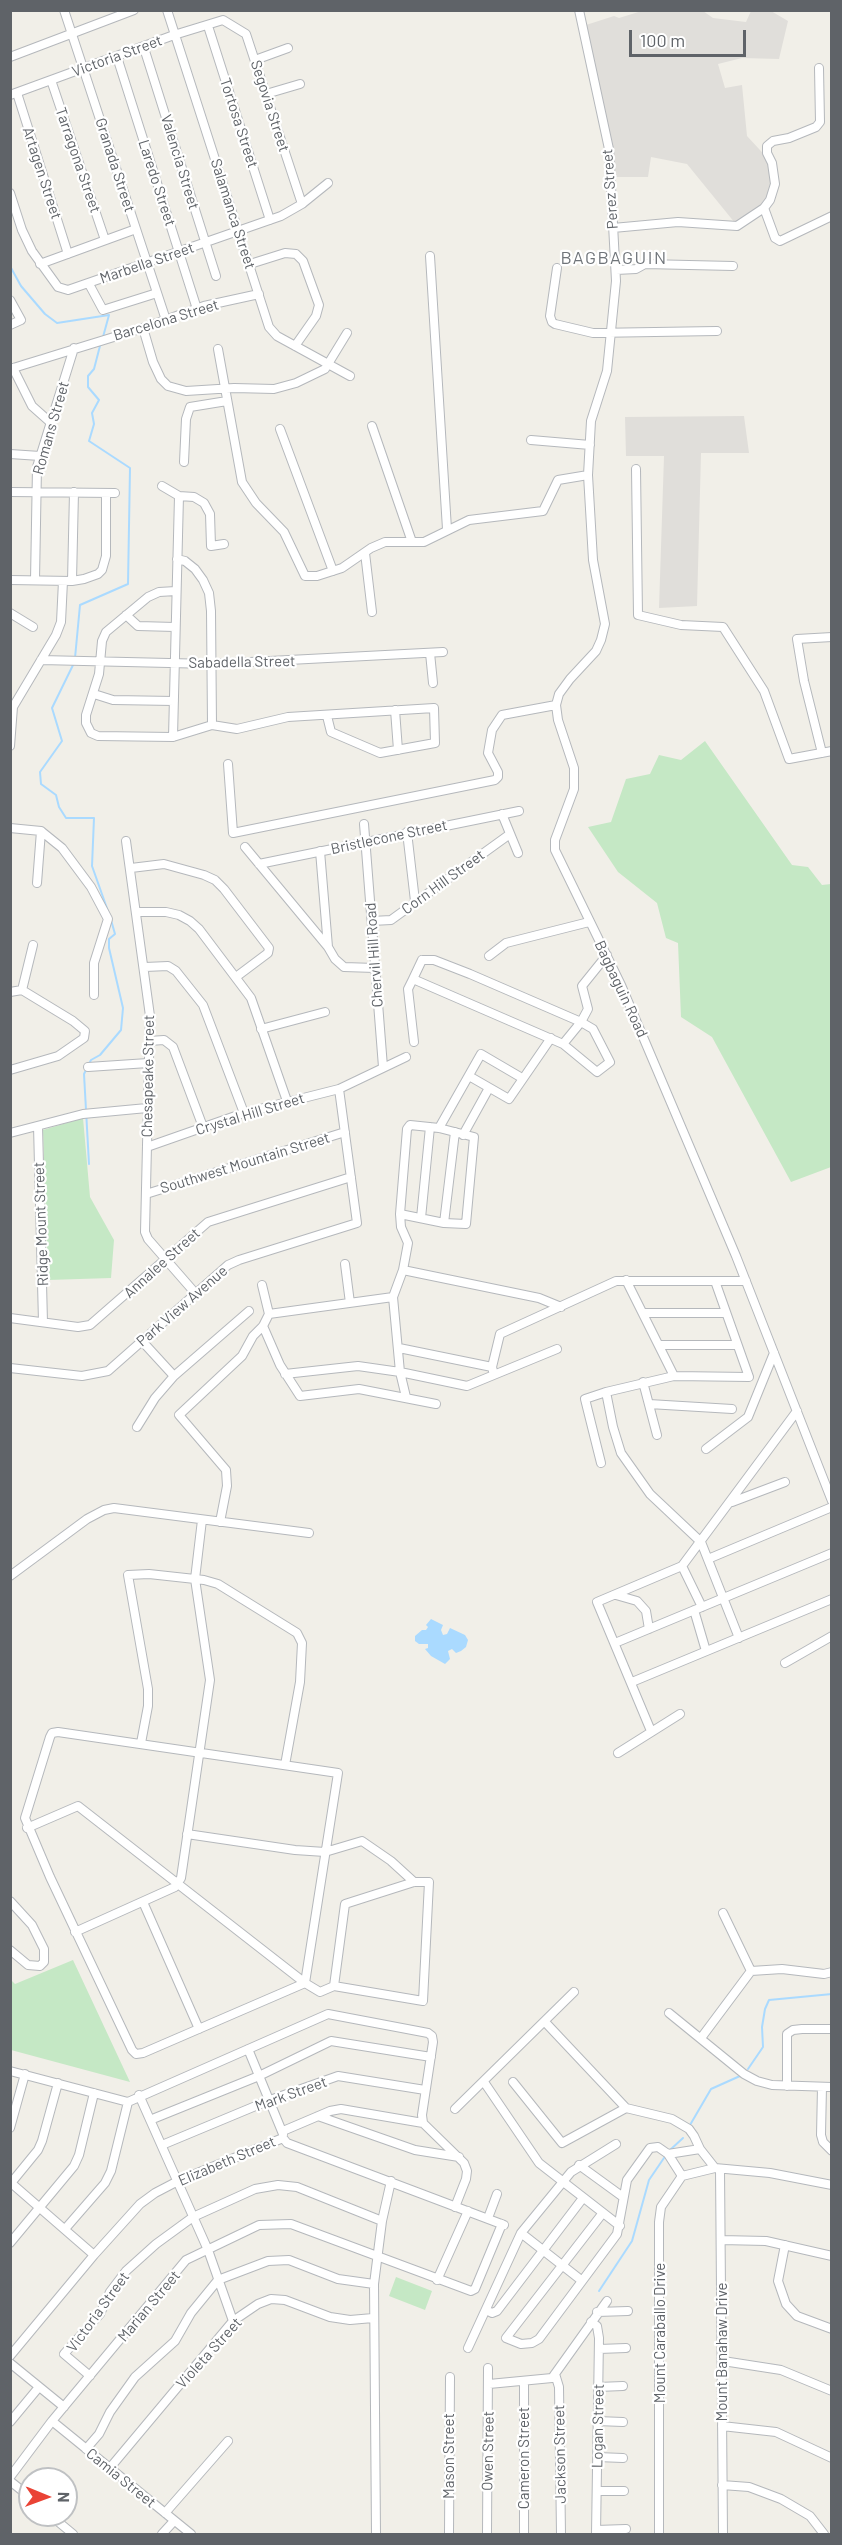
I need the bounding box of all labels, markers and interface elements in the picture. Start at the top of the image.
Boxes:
scale bar [632,18,749,56]
text: 100 m [640,29,685,51]
street label: Victoria Street [69,31,165,81]
street label: Segovia Street [247,58,293,154]
street label: Tortosa Street [216,76,262,170]
street label: Tarragona Street [52,105,104,215]
street label: Valencia Street [157,112,203,212]
street label: Granada Street [91,116,139,214]
street label: Artagen Street [19,125,65,221]
street label: Laredo Street [135,137,179,229]
street label: Perez Street [598,148,622,230]
street label: Salamanca Street [207,157,259,271]
street label: Marbella Street [98,238,196,288]
district label: BAGBAGUIN [560,247,668,269]
street label: Barcelona Street [111,295,221,345]
street label: Romans Street [29,379,73,477]
street label: Sabadella Street [188,652,296,672]
street label: Bristlecone Street [329,816,449,858]
street label: Corn Hill Street [398,846,488,918]
street label: Chervil Hill Road [361,902,387,1008]
street label: Bagbaguin Road [591,938,651,1040]
street label: Chesapeake Street [138,1014,158,1138]
street label: Crystal Hill Street [193,1089,307,1139]
street label: Southwest Mountain Street [158,1129,332,1197]
street label: Ridge Mount Street [30,1161,52,1287]
street label: Annalee Street [120,1224,204,1302]
street label: Park View Avenue [133,1262,231,1350]
street label: Mark Street [253,2073,329,2115]
street label: Elizabeth Street [176,2132,278,2190]
street label: Mount Caraballo Drive [651,2263,669,2403]
street label: Marian Street [114,2267,184,2345]
street label: Victoria Street [63,2268,133,2356]
street label: Mount Banahaw Drive [713,2282,731,2422]
street label: Violeta Street [172,2314,246,2392]
street label: Logan Street [588,2384,608,2468]
street label: Jackson Street [550,2404,570,2504]
street label: Cameron Street [515,2407,533,2509]
street label: Owen Street [478,2411,498,2491]
street label: Mason Street [440,2413,458,2499]
street label: Camia Street [82,2444,160,2512]
north arrow [18,2467,78,2527]
text: N [55,2492,74,2503]

